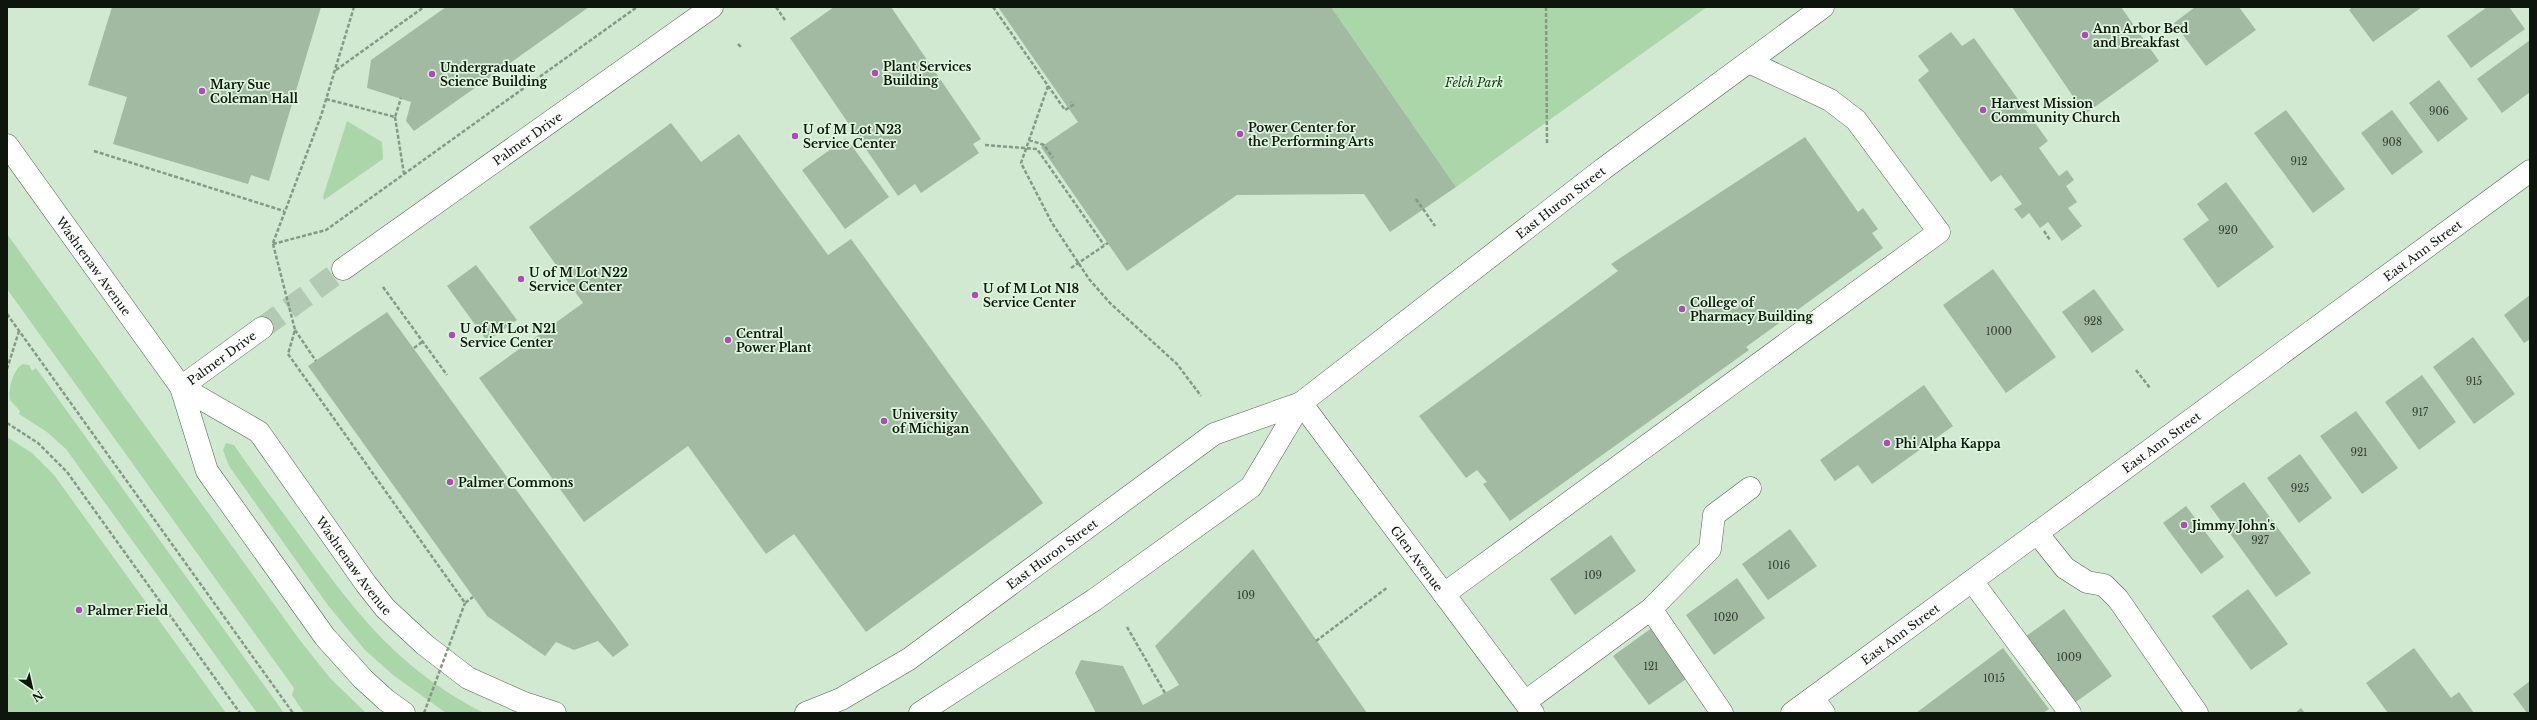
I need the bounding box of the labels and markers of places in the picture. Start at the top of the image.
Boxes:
place label: Ann Arbor Bed and Breakfast [2092,21,2189,50]
marker: Ann Arbor Bed and Breakfast [2080,30,2090,40]
place label: Plant Services Building [883,59,972,88]
place label: Undergraduate Science Building [440,60,548,89]
marker: Plant Services Building [870,68,880,78]
marker: Undergraduate Science Building [427,69,437,79]
place label: Mary Sue Coleman Hall [210,77,299,106]
marker: Mary Sue Coleman Hall [197,86,207,96]
place label: Harvest Mission Community Church [1991,96,2121,125]
marker: Harvest Mission Community Church [1978,105,1988,115]
place label: Power Center for the Performing Arts [1248,120,1374,149]
place label: U of M Lot N23 Service Center [803,122,902,151]
marker: Power Center for the Performing Arts [1235,129,1245,139]
marker: U of M Lot N23 Service Center [790,131,800,141]
place label: U of M Lot N22 Service Center [529,265,628,294]
marker: U of M Lot N22 Service Center [516,274,526,284]
place label: U of M Lot N18 Service Center [983,281,1079,310]
marker: U of M Lot N18 Service Center [970,290,980,300]
place label: College of Pharmacy Building [1690,295,1814,324]
marker: College of Pharmacy Building [1677,304,1687,314]
place label: U of M Lot N21 Service Center [460,321,556,350]
place label: Central Power Plant [736,326,812,355]
marker: U of M Lot N21 Service Center [447,330,457,340]
marker: Central Power Plant [723,335,733,345]
place label: University of Michigan [892,407,969,436]
marker: University of Michigan [879,416,889,426]
place label: Phi Alpha Kappa [1895,436,2001,451]
marker: Phi Alpha Kappa [1882,438,1892,448]
place label: Palmer Commons [458,475,574,490]
marker: Palmer Commons [445,477,455,487]
place label: Jimmy John's [2189,518,2276,533]
marker: Jimmy John's [2179,520,2189,530]
place label: Palmer Field [87,603,169,618]
marker: Palmer Field [74,605,84,615]

